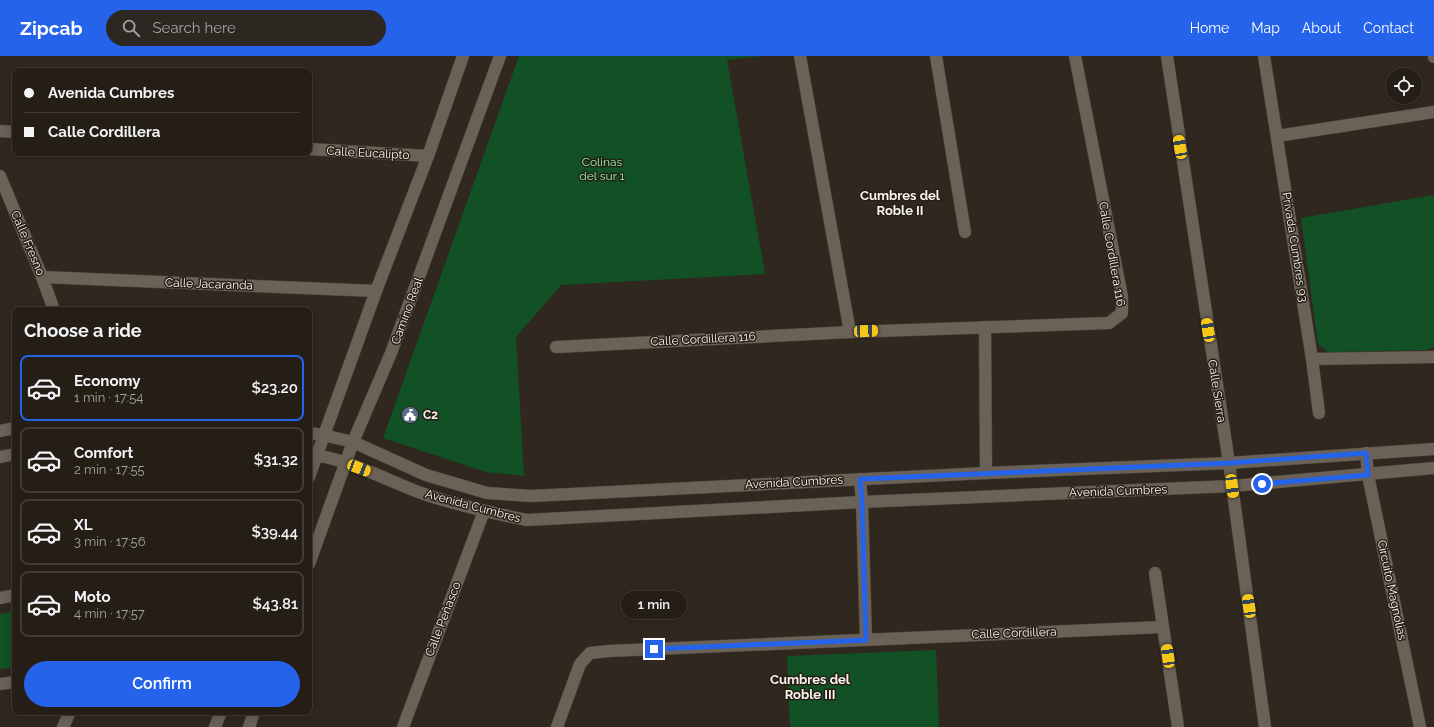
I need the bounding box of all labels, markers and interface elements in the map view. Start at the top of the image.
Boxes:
search box [106,10,386,46]
text: Zipcab [20,17,82,39]
icon: search [120,17,142,39]
text: Search here [152,19,236,37]
text: Home [1190,20,1229,36]
text: Map [1251,20,1280,36]
text: About [1302,20,1341,36]
text: Contact [1363,20,1414,36]
map controls [1386,68,1422,104]
button: locate [1386,68,1422,104]
text: Avenida Cumbres [48,84,174,102]
text: Calle Cordillera [48,123,160,141]
car [1172,134,1188,160]
street label: Calle Eucalipto [326,144,410,162]
park label: Colinas del sur 1 [579,155,625,183]
district label: Cumbres del Roble II [860,188,941,218]
street label: Privada Cumbres 93 [1279,191,1311,303]
street label: Calle Cordillera 116 [1096,201,1128,307]
street label: Calle Fresno [8,209,48,277]
street label: Calle Jacaranda [165,275,253,293]
street label: Camino Real [388,275,426,346]
car [1200,317,1216,343]
text: Choose a ride [24,320,142,341]
car [854,325,878,337]
street label: Calle Cordillera 116 [650,329,756,349]
street label: Calle Sierra [1205,359,1229,423]
icon: car [26,370,62,406]
text: Economy [74,372,141,390]
text: $23.20 [251,379,298,397]
text: 1 min · 17:54 [74,390,143,405]
public building icon: C2 [400,405,420,425]
place label: C2 [423,408,438,422]
icon: car [26,442,62,478]
text: Comfort [74,444,133,462]
text: $31.32 [254,451,298,469]
car [346,458,372,478]
text: 2 min · 17:55 [74,462,145,477]
street label: Avenida Cumbres [745,472,844,492]
car [1224,473,1240,499]
route start [1253,475,1271,493]
street label: Avenida Cumbres [1069,482,1168,500]
street label: Avenida Cumbres [424,487,522,526]
icon: car [26,514,62,550]
text: XL [74,516,92,534]
text: $39.44 [251,523,298,541]
text: 3 min · 17:56 [74,534,146,549]
street label: Circuito Magnolias [1375,539,1410,642]
street label: Calle Peñasco [422,580,464,658]
icon: car [26,586,62,622]
text: Moto [74,588,111,606]
callout: 1 min [621,591,687,619]
car [1241,593,1257,619]
text: $43.81 [253,595,298,613]
text: 1 min [638,597,670,612]
text: 4 min · 17:57 [74,606,145,621]
street label: Calle Cordillera [971,625,1057,641]
route end [645,640,663,658]
car [1160,643,1176,669]
button: Confirm [24,661,300,707]
district label: Cumbres del Roble III [770,672,851,702]

